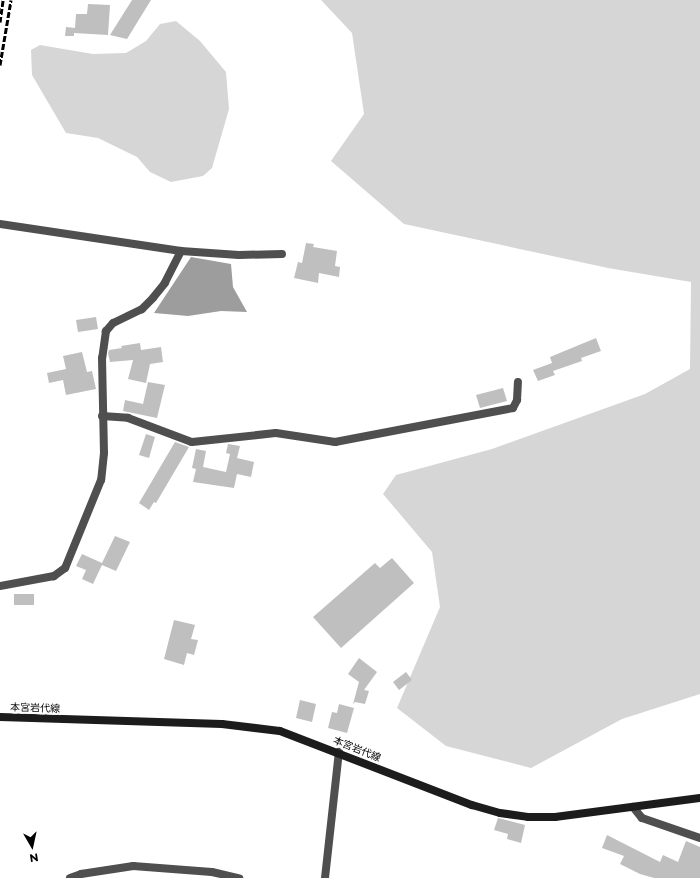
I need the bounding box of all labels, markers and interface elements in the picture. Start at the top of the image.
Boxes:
street label: 本宮岩代線 [10,701,60,715]
street label: 本宮岩代線 [332,734,382,764]
north arrow [12,826,52,866]
text: N [28,850,39,865]

